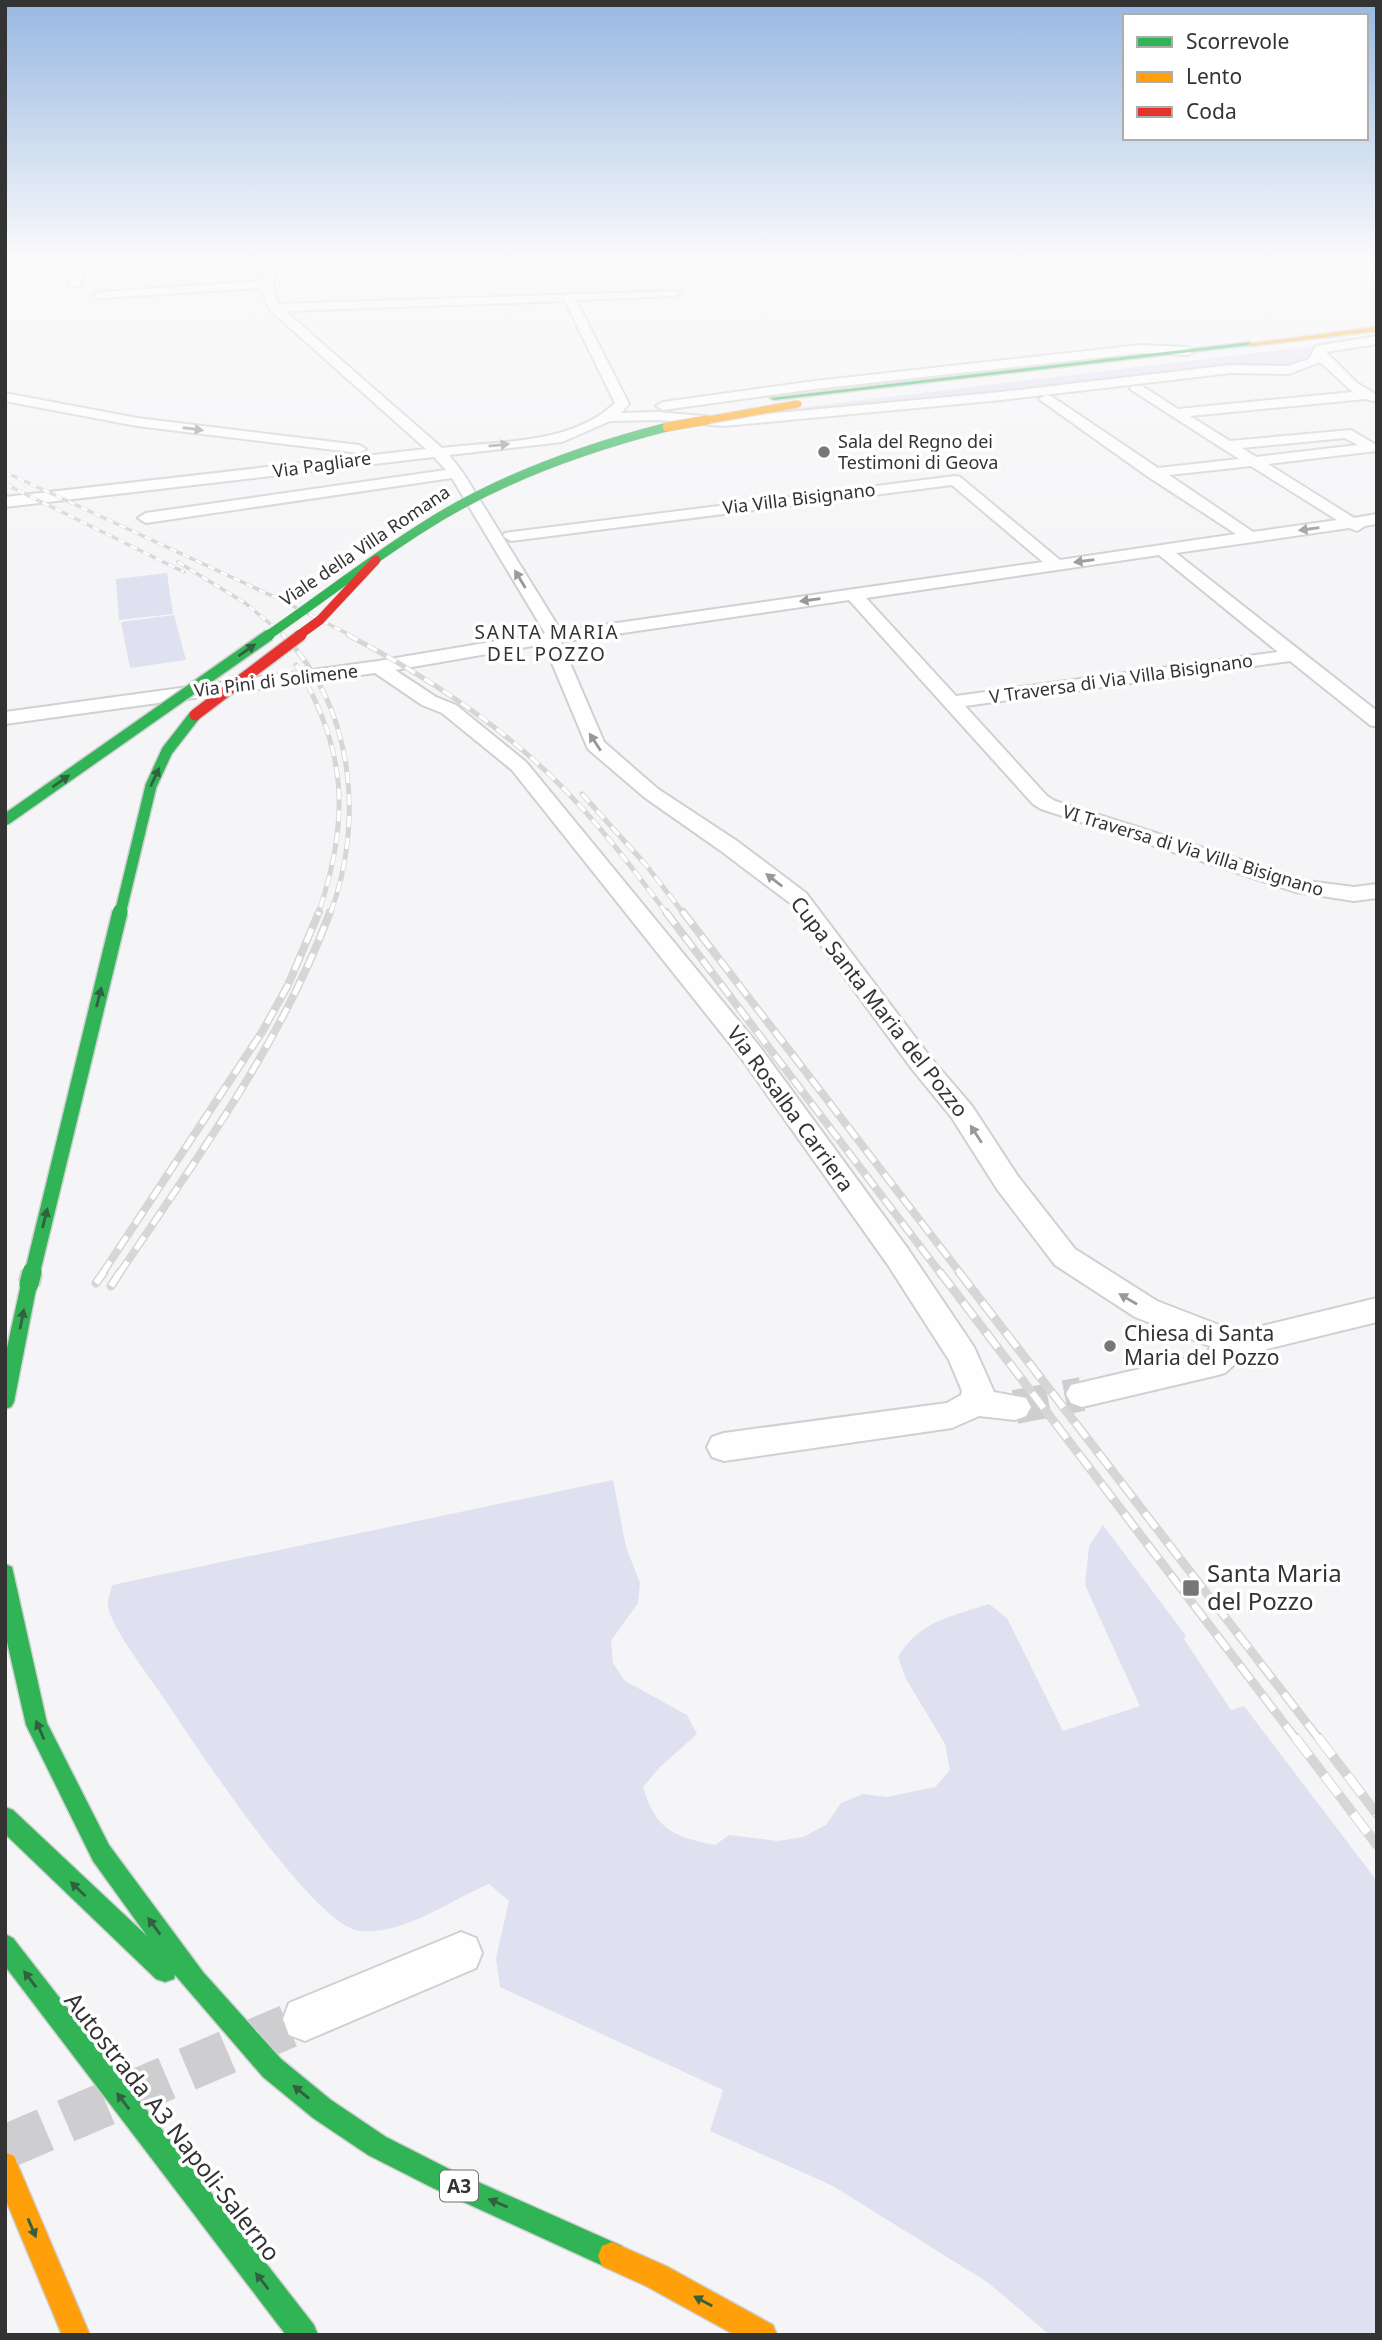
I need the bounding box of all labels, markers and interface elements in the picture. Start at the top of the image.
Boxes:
legend [1123,14,1368,140]
text: Scorrevole [1186,27,1289,55]
text: Lento [1186,62,1242,90]
text: Coda [1186,97,1237,125]
one-way arrow [182,424,204,435]
place label: Sala del Regno dei Testimoni di Geova [838,429,998,474]
one-way arrow [489,439,511,450]
marker: Sala del Regno dei Testimoni di Geova [816,444,832,460]
street label: Via Pagliare [271,445,373,483]
street label: Via Villa Bisignano [721,477,877,519]
street label: Viale della Villa Romana [275,479,454,611]
one-way arrow [1298,524,1320,535]
one-way arrow [1073,556,1095,567]
one-way arrow [514,569,527,588]
one-way arrow [799,594,821,605]
district label: SANTA MARIA DEL POZZO [474,619,620,667]
one-way arrow [238,643,256,657]
street label: V Traversa di Via Villa Bisignano [988,648,1254,708]
street label: Via Pini di Solimene [193,658,359,702]
one-way arrow [589,732,602,751]
one-way arrow [149,767,161,787]
one-way arrow [52,774,70,788]
street label: VI Traversa di Via Villa Bisignano [1060,799,1327,901]
one-way arrow [765,874,783,888]
street label: Cupa Santa Maria del Pozzo [785,890,975,1123]
one-way arrow [94,986,105,1008]
street label: Via Rosalba Carriera [721,1020,860,1197]
one-way arrow [970,1124,983,1143]
one-way arrow [40,1207,51,1229]
one-way arrow [1118,1293,1138,1305]
one-way arrow [16,1308,27,1330]
place label: Chiesa di Santa Maria del Pozzo [1124,1319,1279,1371]
marker: Chiesa di Santa Maria del Pozzo [1102,1338,1118,1354]
place label: Santa Maria del Pozzo [1207,1556,1342,1617]
marker: Santa Maria del Pozzo [1181,1578,1201,1598]
one-way arrow [34,1719,45,1740]
one-way arrow [70,1881,87,1897]
one-way arrow [147,1917,161,1935]
one-way arrow [23,1970,37,1988]
street label: Autostrada A3 Napoli-Salerno [58,1985,289,2267]
one-way arrow [292,2085,309,2100]
one-way arrow [115,2093,130,2111]
road number: A3 [440,2170,478,2202]
one-way arrow [488,2197,508,2209]
one-way arrow [27,2217,38,2238]
one-way arrow [256,2272,270,2290]
one-way arrow [693,2296,713,2307]

